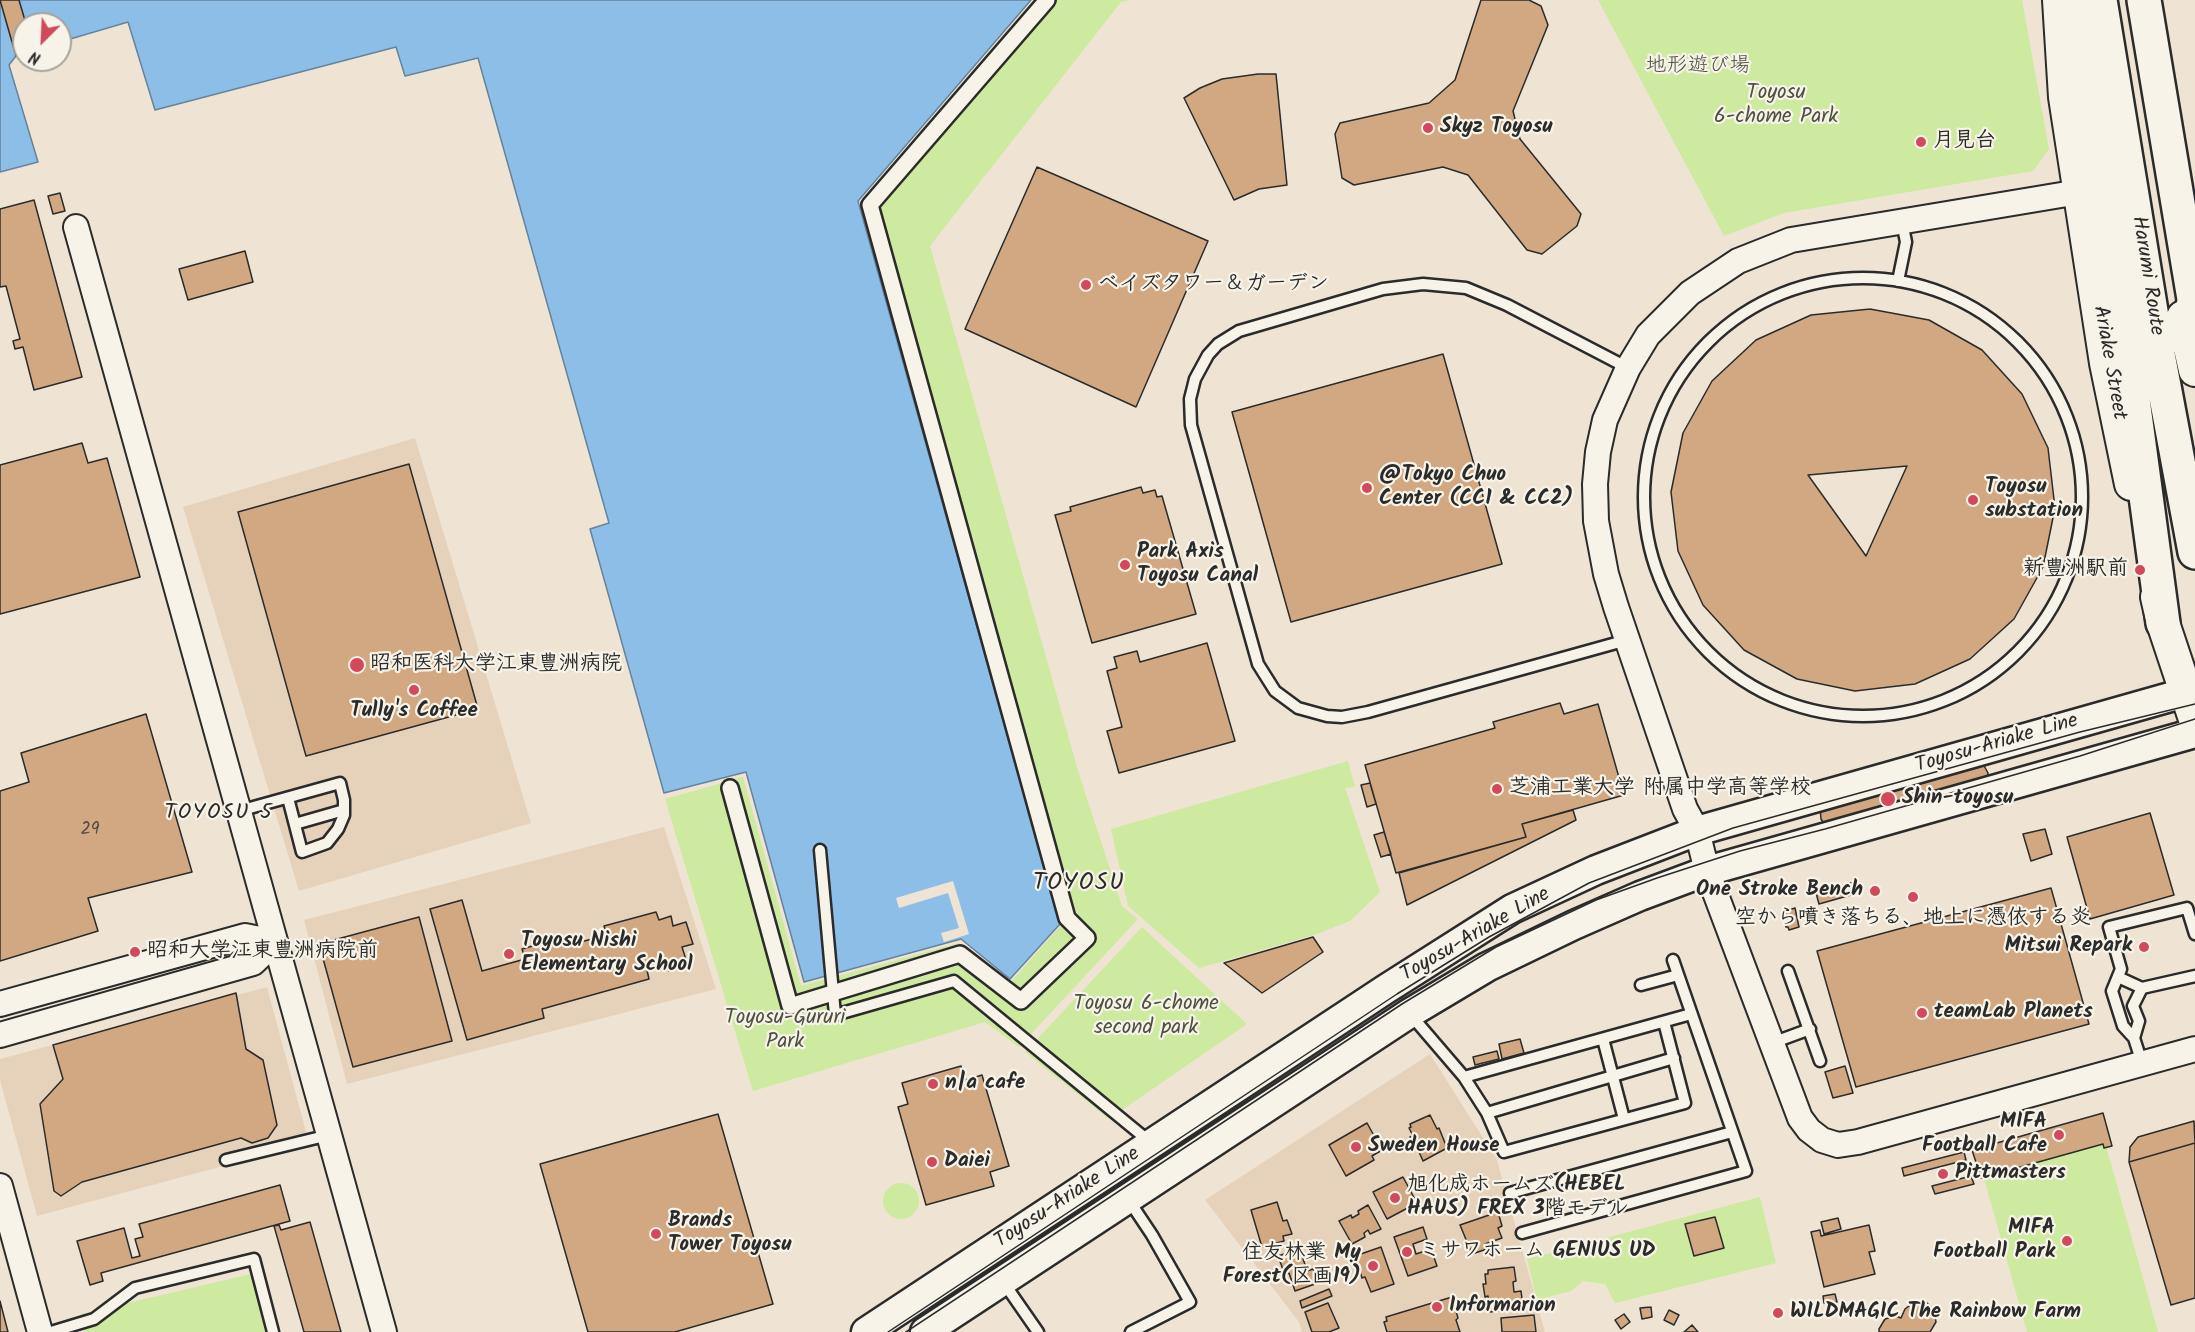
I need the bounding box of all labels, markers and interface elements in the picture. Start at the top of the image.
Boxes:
north arrow [12,12,72,72]
text: N [26,44,45,71]
park label: 地形遊び場 [1646,54,1750,80]
park label: Toyosu 6-chome Park [1714,81,1838,131]
place label: Skyz Toyosu [1440,115,1553,141]
marker: Skyz Toyosu [1421,121,1435,135]
place label: 月見台 [1933,129,1996,155]
marker: 月見台 [1914,135,1928,149]
street label: Harumi Route [2124,214,2168,338]
place label: ベイズタワー＆ガーデン [1098,272,1329,298]
marker: ベイズタワー＆ガーデン [1079,278,1093,292]
street label: Ariake Street [2086,304,2130,422]
place label: @Tokyo Chuo Center (CC1 & CC2) [1379,463,1574,513]
place label: Toyosu substation [1985,475,2083,525]
marker: @Tokyo Chuo Center (CC1 & CC2) [1360,481,1374,495]
marker: Toyosu substation [1966,493,1980,507]
place label: Park Axis Toyosu Canal [1137,540,1258,590]
place label: 新豊洲駅前 [2023,557,2128,583]
marker: Park Axis Toyosu Canal [1118,558,1132,572]
marker: 新豊洲駅前 [2133,563,2147,577]
place label: 昭和医科大学江東豊洲病院 [370,652,622,678]
marker: 昭和医科大学江東豊洲病院 [348,656,366,674]
marker: Tully's Coffee [407,683,421,697]
place label: Tully's Coffee [350,699,478,725]
street label: Toyosu-Ariake Line [1913,710,2081,780]
place label: 芝浦工業大学 附属中学高等学校 [1509,776,1811,802]
marker: 芝浦工業大学 附属中学高等学校 [1490,782,1504,796]
place label: Shin-toyosu [1902,786,2013,812]
marker: Shin-toyosu [1879,790,1897,808]
district label: TOYOSU 5 [165,801,273,827]
house number: 29 [80,820,100,842]
district label: TOYOSU [1033,871,1125,899]
place label: One Stroke Bench [1696,878,1863,904]
street label: Toyosu-Ariake Line [1397,883,1555,989]
marker: One Stroke Bench [1868,884,1882,898]
marker: 空から噴き落ちる、地上に憑依する炎 [1906,890,1920,904]
place label: 空から噴き落ちる、地上に憑依する炎 [1735,906,2091,932]
place label: Toyosu Nishi Elementary School [521,929,693,979]
place label: Mitsui Repark [2005,934,2132,960]
place label: 昭和大学江東豊洲病院前 [147,939,378,965]
marker: Mitsui Repark [2137,940,2151,954]
marker: 昭和大学江東豊洲病院前 [128,945,142,959]
marker: Toyosu Nishi Elementary School [502,947,516,961]
park label: Toyosu 6-chome second park [1073,992,1219,1042]
place label: teamLab Planets [1934,1000,2093,1026]
park label: Toyosu-Gururi Park [725,1006,845,1056]
marker: teamLab Planets [1915,1006,1929,1020]
place label: n|a cafe [945,1071,1025,1097]
marker: n|a cafe [926,1077,940,1091]
place label: MIFA Football Cafe [1922,1110,2047,1160]
marker: MIFA Football Cafe [2052,1128,2066,1142]
place label: Sweden House [1368,1134,1500,1160]
marker: Sweden House [1349,1140,1363,1154]
street label: Toyosu-Ariake Line [991,1143,1145,1255]
place label: Daiei [944,1149,990,1175]
marker: Daiei [925,1155,939,1169]
place label: Pittmasters [1955,1161,2066,1187]
marker: Pittmasters [1936,1167,1950,1181]
place label: 旭化成ホームズ(HEBEL HAUS) FREX 3階モデル [1407,1173,1629,1223]
marker: 旭化成ホームズ(HEBEL HAUS) FREX 3階モデル [1388,1191,1402,1205]
place label: Brands Tower Toyosu [668,1209,791,1259]
place label: MIFA Football Park [1933,1216,2055,1266]
marker: Brands Tower Toyosu [649,1227,663,1241]
marker: MIFA Football Park [2060,1234,2074,1248]
place label: ミサワホーム GENIUS UD [1419,1239,1656,1265]
place label: 住友林業 My Forest(区画19) [1223,1241,1361,1291]
marker: ミサワホーム GENIUS UD [1400,1245,1414,1259]
marker: 住友林業 My Forest(区画19) [1366,1259,1380,1273]
place label: Informarion [1449,1294,1556,1320]
marker: Informarion [1430,1300,1444,1314]
place label: WILDMAGIC The Rainbow Farm [1790,1300,2081,1326]
marker: WILDMAGIC The Rainbow Farm [1771,1306,1785,1320]

